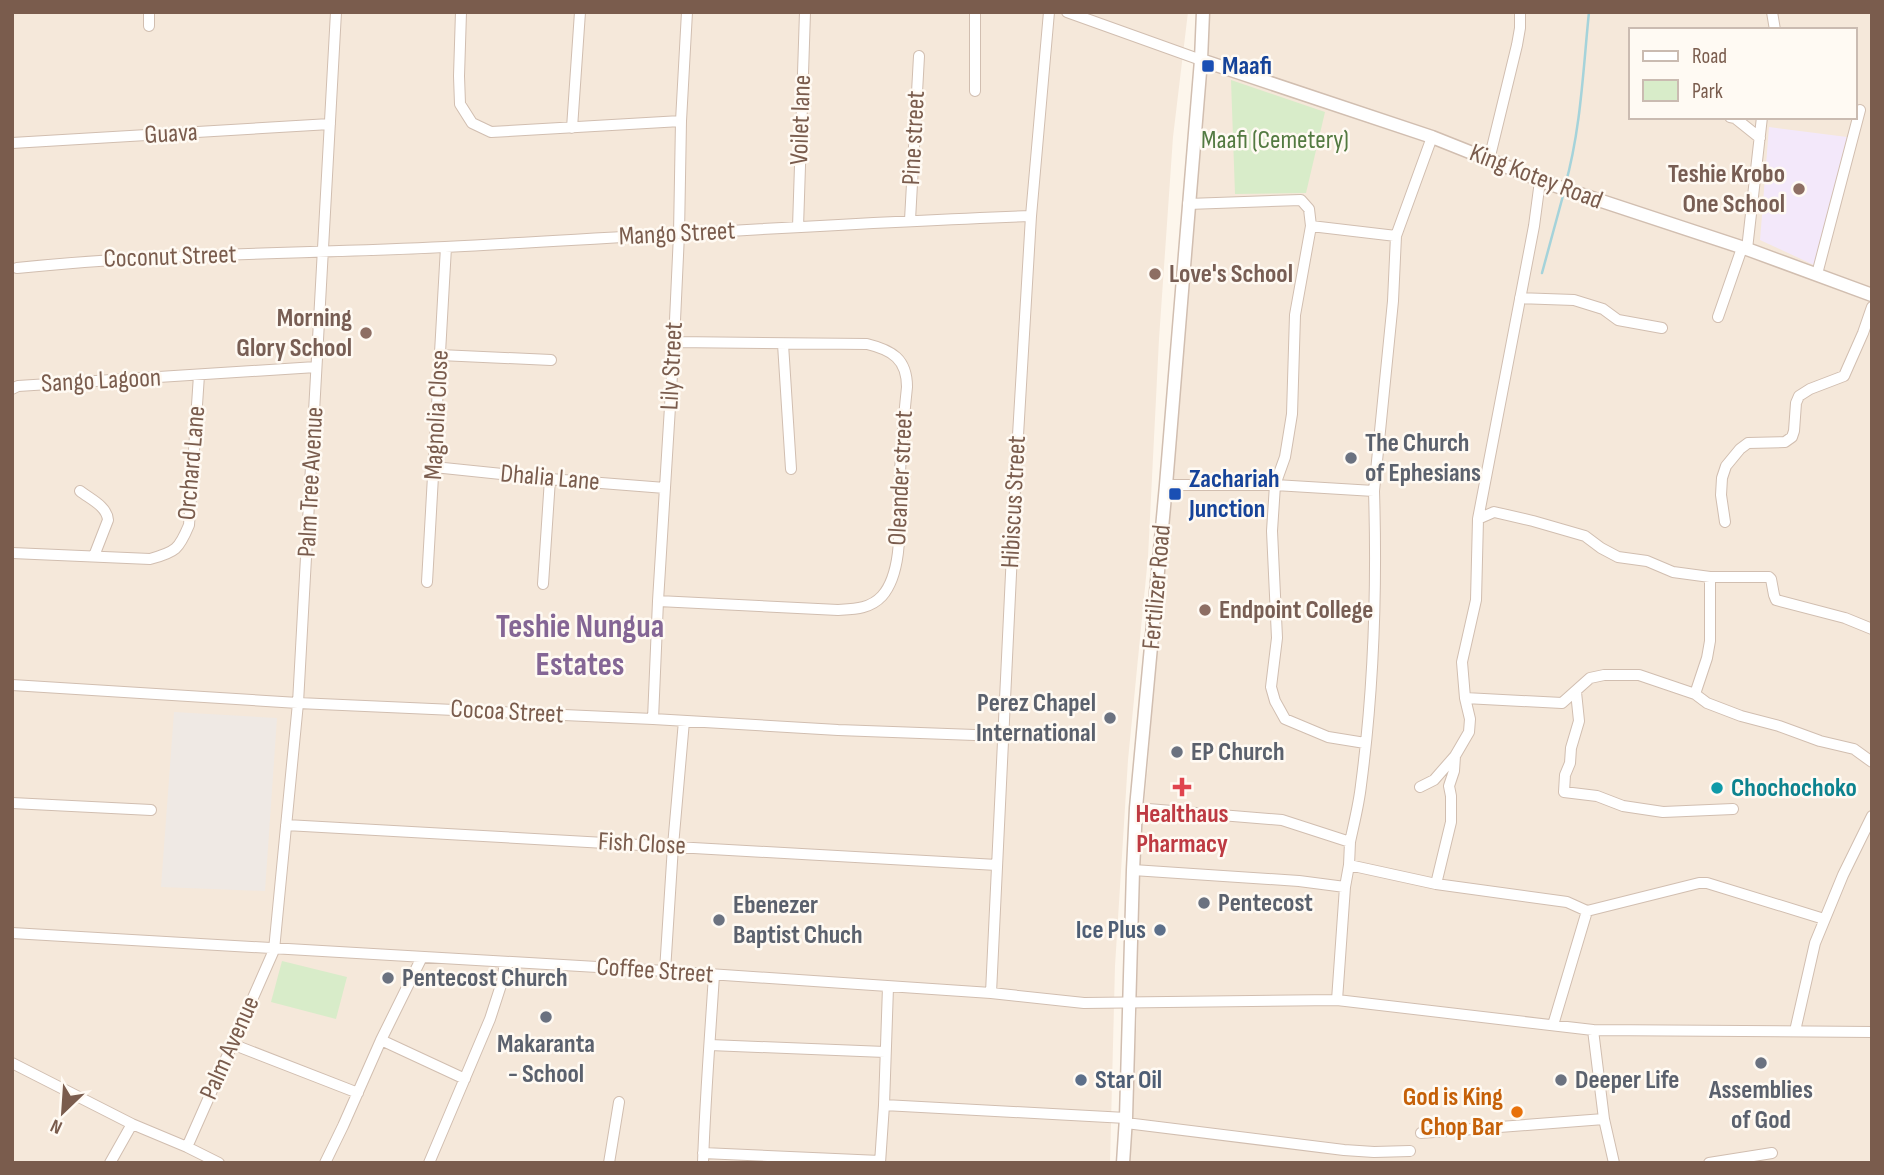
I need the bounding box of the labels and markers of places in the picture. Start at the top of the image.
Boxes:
place label: Maafi [1222,51,1272,82]
marker: Maafi [1200,58,1216,74]
place label: Teshie Krobo One School [1668,159,1785,220]
marker: Teshie Krobo One School [1791,181,1807,197]
place label: Love's School [1169,259,1293,290]
marker: Love's School [1147,266,1163,282]
place label: Morning Glory School [236,303,352,364]
marker: Morning Glory School [358,325,374,341]
place label: The Church of Ephesians [1365,428,1481,489]
marker: The Church of Ephesians [1343,450,1359,466]
place label: Zachariah Junction [1188,464,1280,525]
marker: Zachariah Junction [1167,486,1183,502]
place label: Endpoint College [1219,595,1373,626]
marker: Endpoint College [1197,602,1213,618]
place label: Perez Chapel International [976,688,1096,749]
marker: Perez Chapel International [1102,710,1118,726]
place label: EP Church [1191,737,1285,768]
marker: EP Church [1169,744,1185,760]
place label: Chochochoko [1731,773,1857,804]
marker: Healthaus Pharmacy [1174,779,1190,795]
marker: Chochochoko [1709,780,1725,796]
place label: Healthaus Pharmacy [1135,799,1229,860]
place label: Pentecost [1218,888,1313,919]
place label: Ebenezer Baptist Chuch [733,890,863,951]
marker: Pentecost [1196,895,1212,911]
marker: Ebenezer Baptist Chuch [711,912,727,928]
place label: Ice Plus [1076,915,1146,946]
marker: Ice Plus [1152,922,1168,938]
place label: Pentecost Church [402,963,568,994]
marker: Pentecost Church [380,970,396,986]
marker: Makaranta - School [538,1009,554,1025]
place label: Makaranta - School [497,1029,595,1090]
marker: Assemblies of God [1753,1055,1769,1071]
place label: Star Oil [1095,1065,1162,1096]
place label: Deeper Life [1575,1065,1679,1096]
marker: Star Oil [1073,1072,1089,1088]
marker: Deeper Life [1553,1072,1569,1088]
place label: Assemblies of God [1708,1075,1813,1136]
place label: God is King Chop Bar [1403,1082,1503,1143]
marker: God is King Chop Bar [1509,1104,1525,1120]

